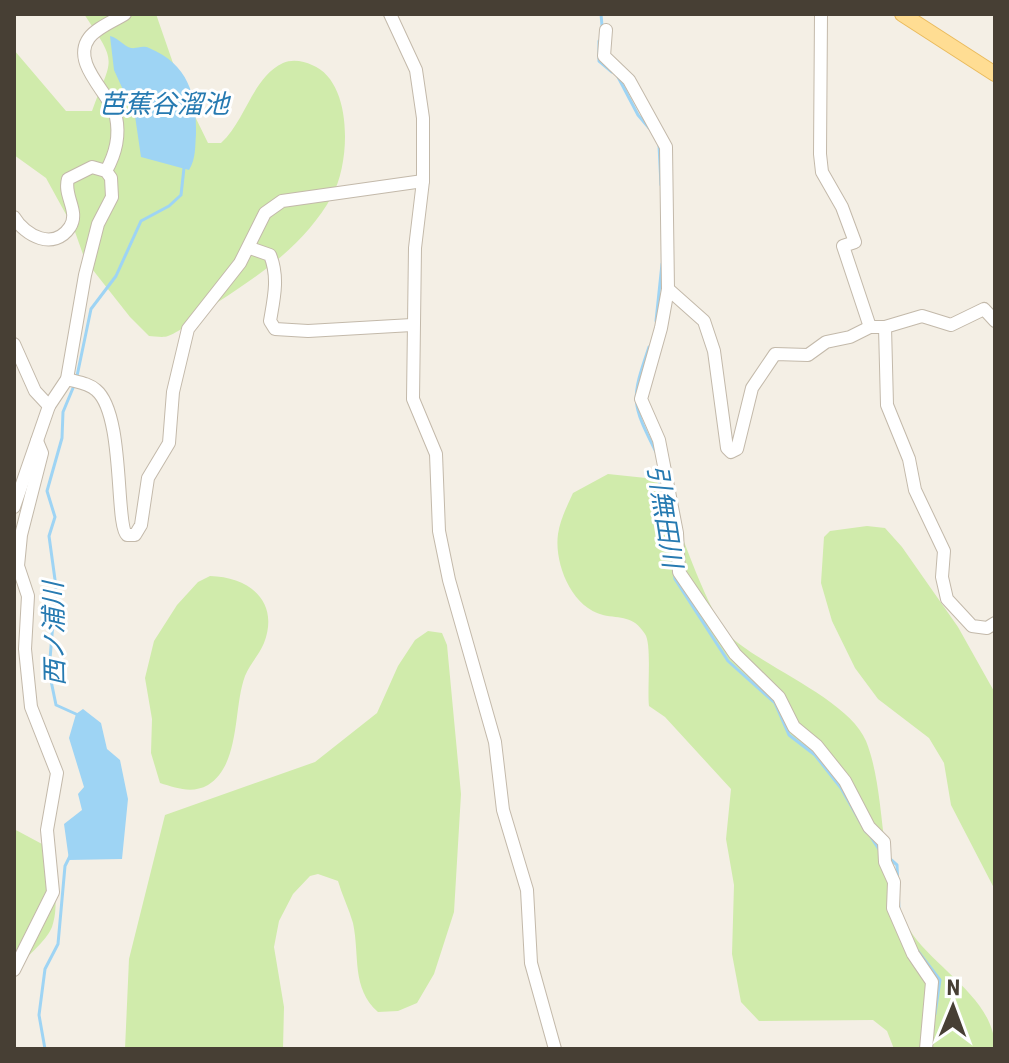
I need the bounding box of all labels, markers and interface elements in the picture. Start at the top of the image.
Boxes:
water label: 芭蕉谷溜池 [99,89,232,119]
water label: 引無田川 [642,462,688,573]
water label: 西ノ浦川 [38,579,70,686]
north arrow [913,967,993,1047]
text: N [946,975,960,1000]

